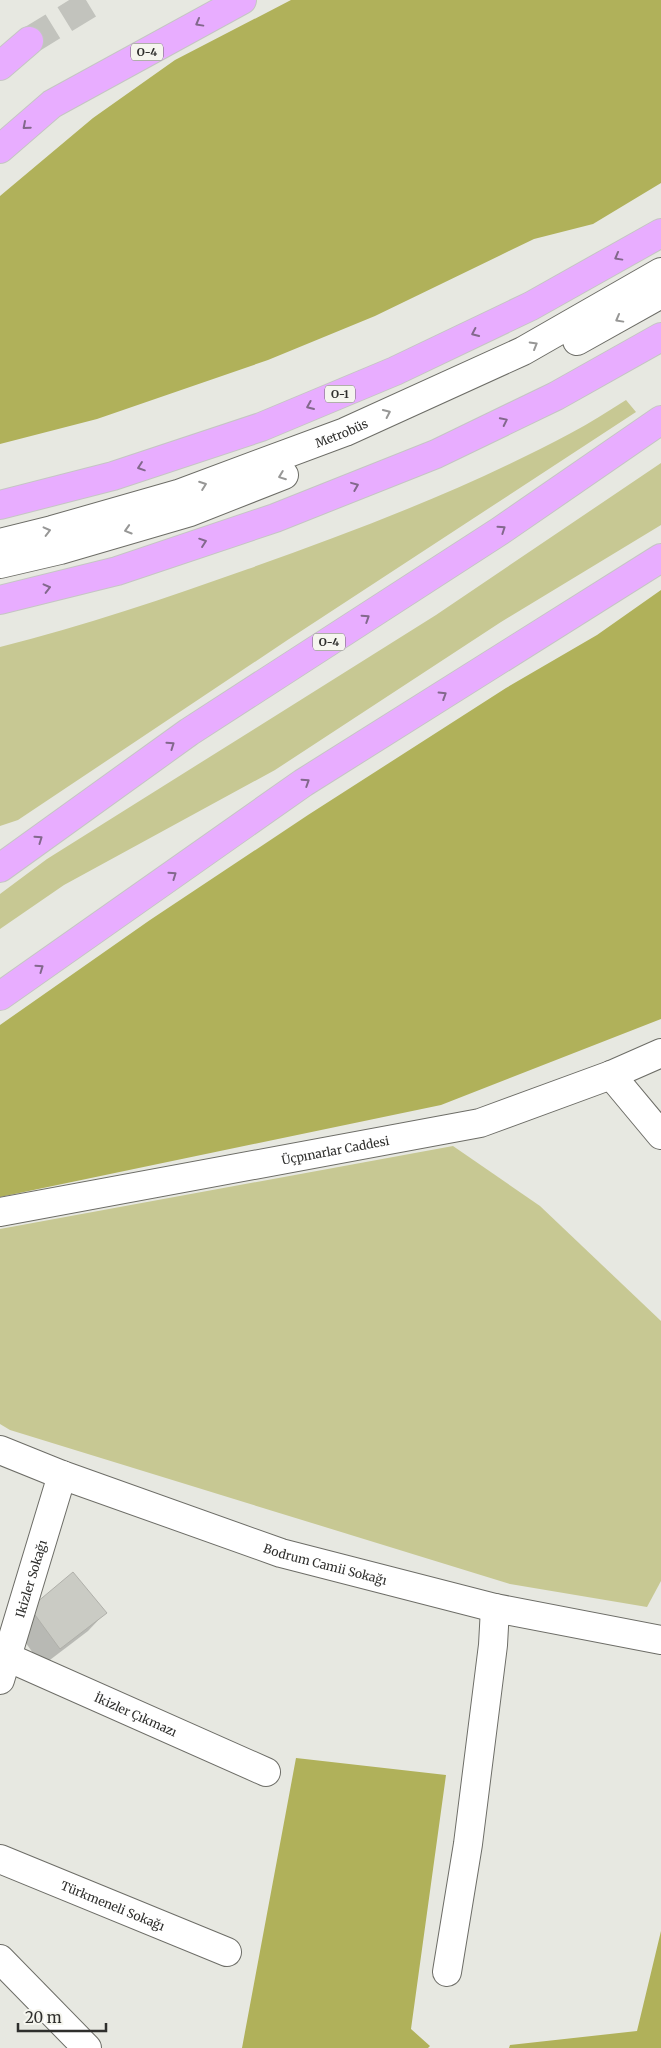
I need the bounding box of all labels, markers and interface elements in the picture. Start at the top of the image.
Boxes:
one-way arrow [196,17,205,27]
road number: O-4 [131,44,163,61]
one-way arrow [23,120,32,129]
one-way arrow [615,251,624,261]
one-way arrow [615,312,624,322]
one-way arrow [471,327,480,337]
one-way arrow [529,341,538,351]
road number: O-1 [325,386,355,402]
one-way arrow [306,400,315,410]
one-way arrow [382,409,391,420]
street label: Metrobüs [313,415,370,450]
one-way arrow [499,417,508,427]
one-way arrow [137,461,146,471]
one-way arrow [278,470,286,480]
one-way arrow [198,481,207,491]
one-way arrow [350,481,359,492]
one-way arrow [125,524,133,534]
one-way arrow [43,526,52,537]
one-way arrow [497,526,506,535]
one-way arrow [198,538,206,548]
one-way arrow [43,584,51,594]
one-way arrow [361,614,370,624]
road number: O-4 [313,634,345,650]
one-way arrow [438,692,447,702]
one-way arrow [166,742,175,751]
one-way arrow [300,779,310,788]
one-way arrow [33,836,43,845]
one-way arrow [167,872,177,881]
one-way arrow [34,965,44,974]
street label: Üçpınarlar Caddesi [280,1132,390,1167]
street label: Ikizler Sokağı [12,1538,50,1619]
street label: Bodrum Camii Sokağı [262,1540,389,1587]
street label: İkizler Çıkmazı [92,1689,180,1739]
street label: Türkmeneli Sokağı [59,1877,167,1933]
scale bar [18,2000,105,2032]
text: 20 m [25,2008,62,2027]

